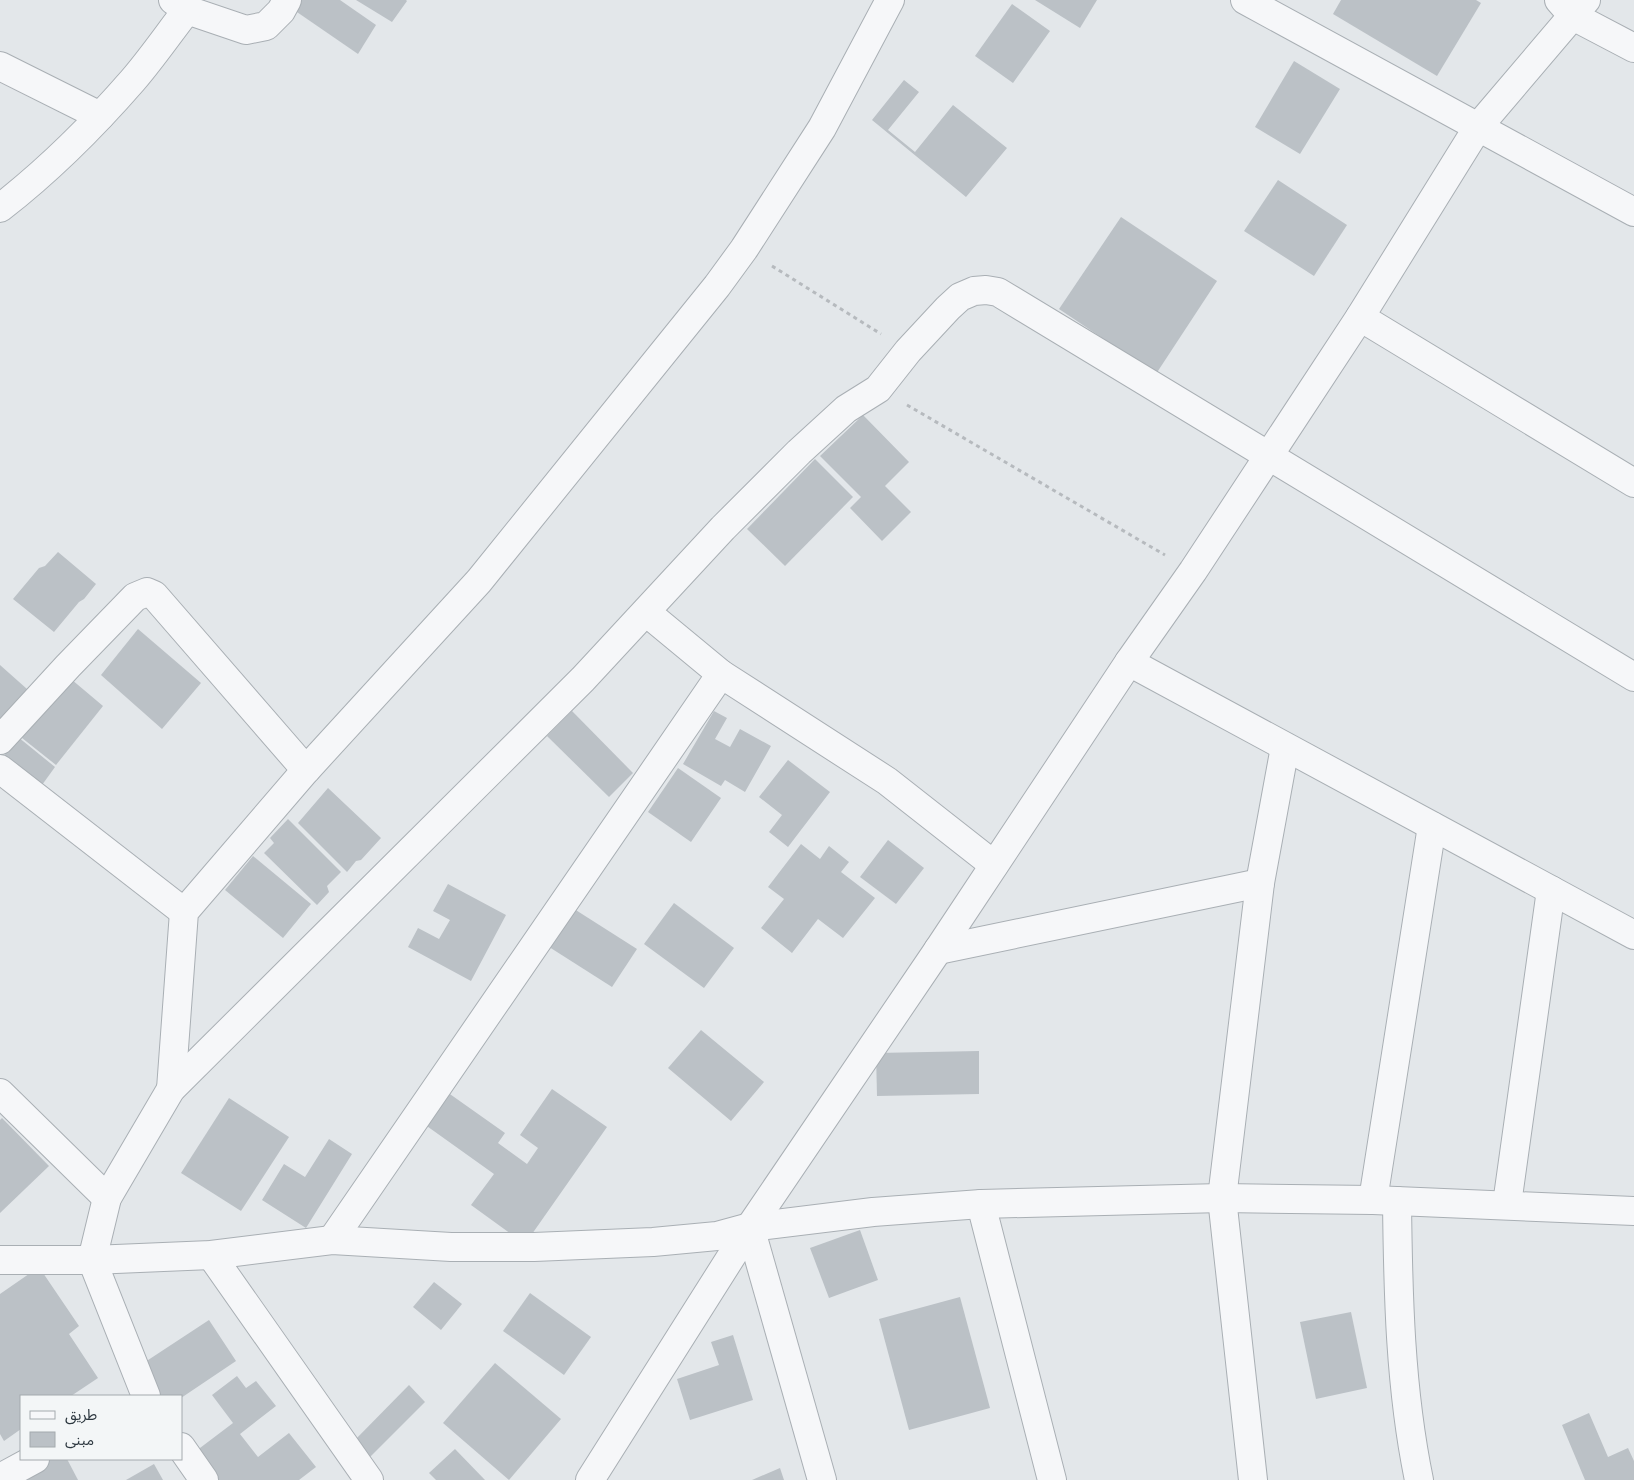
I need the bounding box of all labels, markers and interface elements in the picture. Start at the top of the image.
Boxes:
legend [20,1395,182,1460]
text: طريق [65,1406,97,1425]
text: مبنى [65,1431,94,1449]

